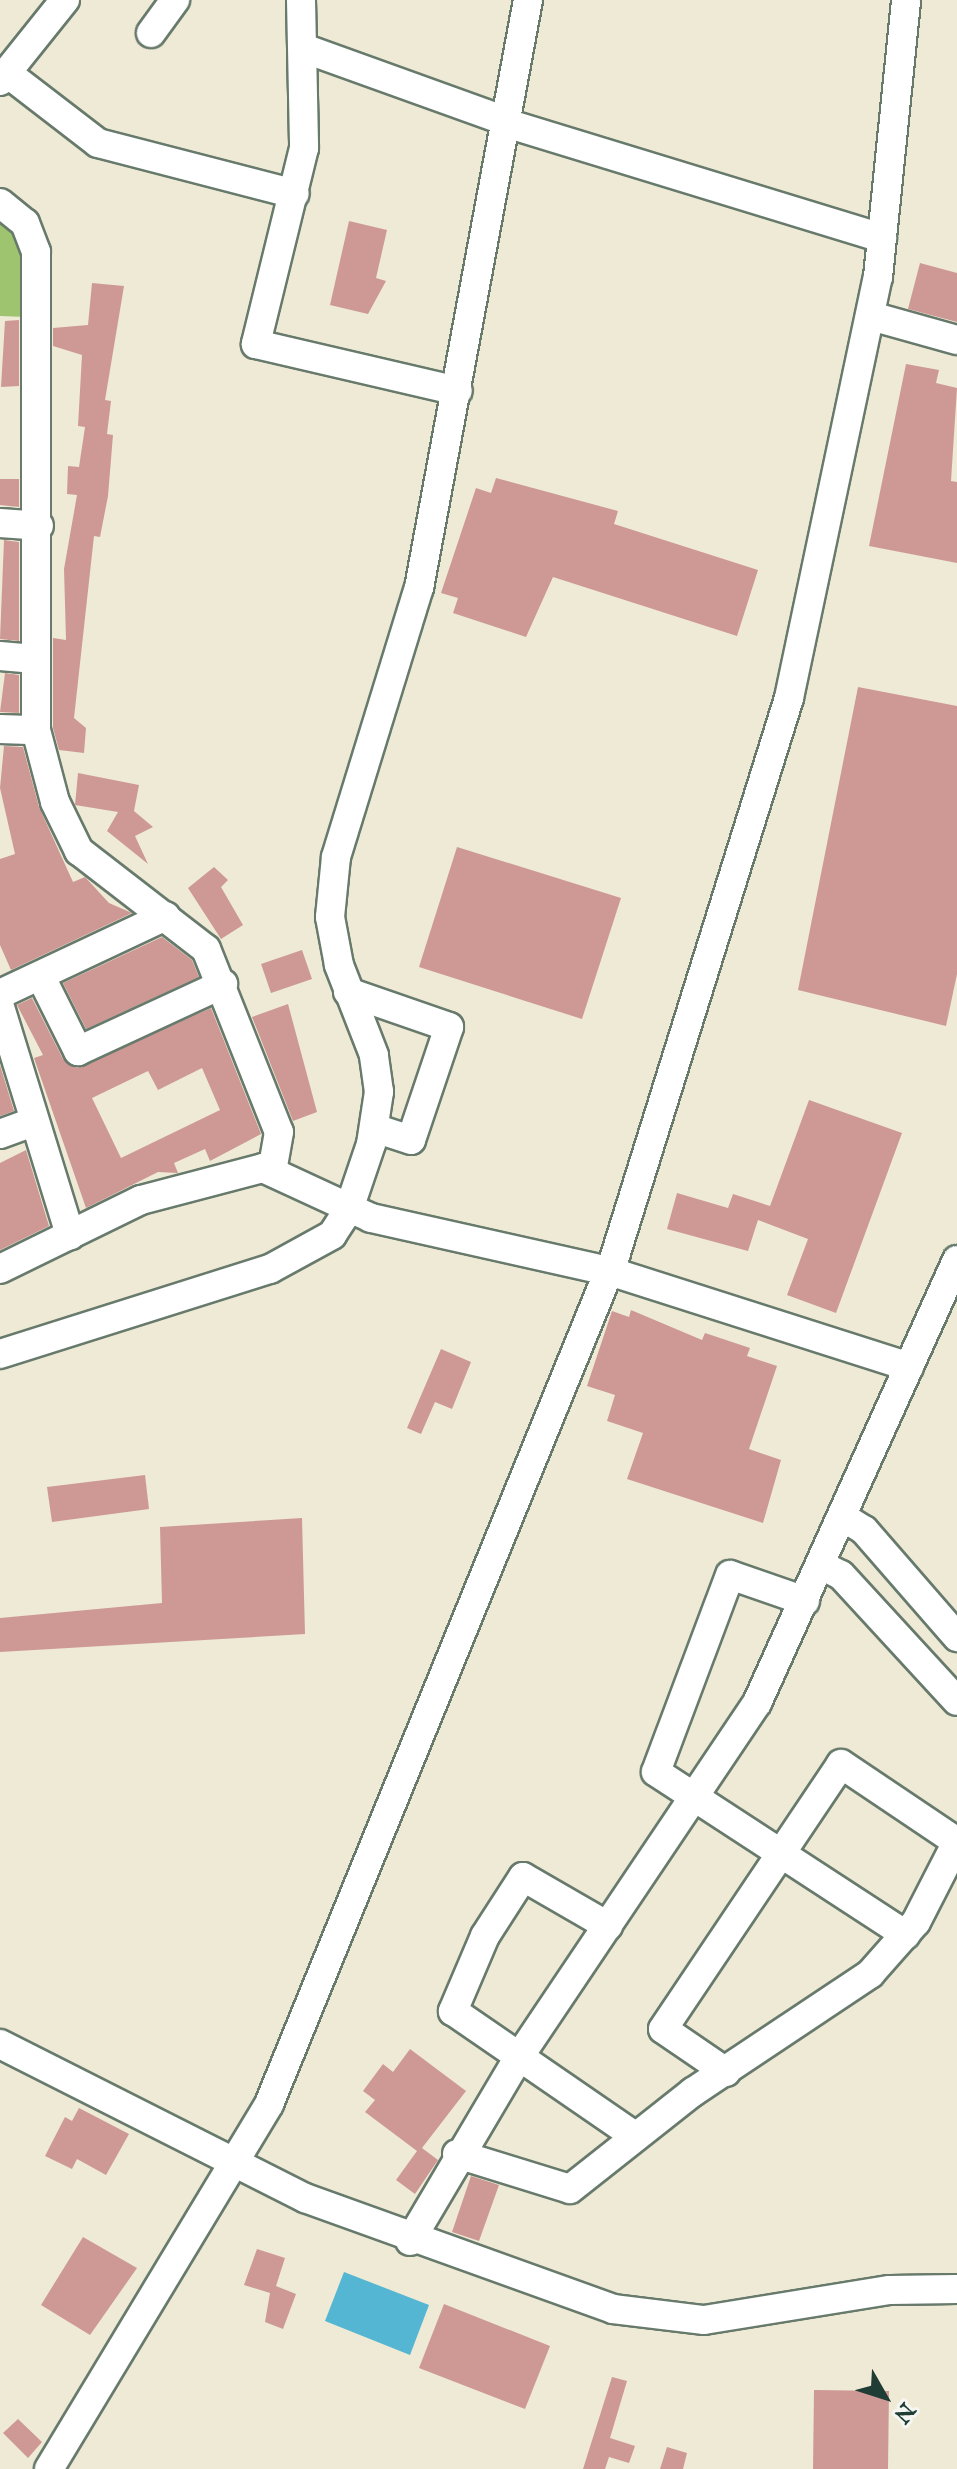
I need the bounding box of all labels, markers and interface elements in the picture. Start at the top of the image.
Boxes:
north arrow [845,2357,925,2437]
text: N [887,2396,921,2428]

